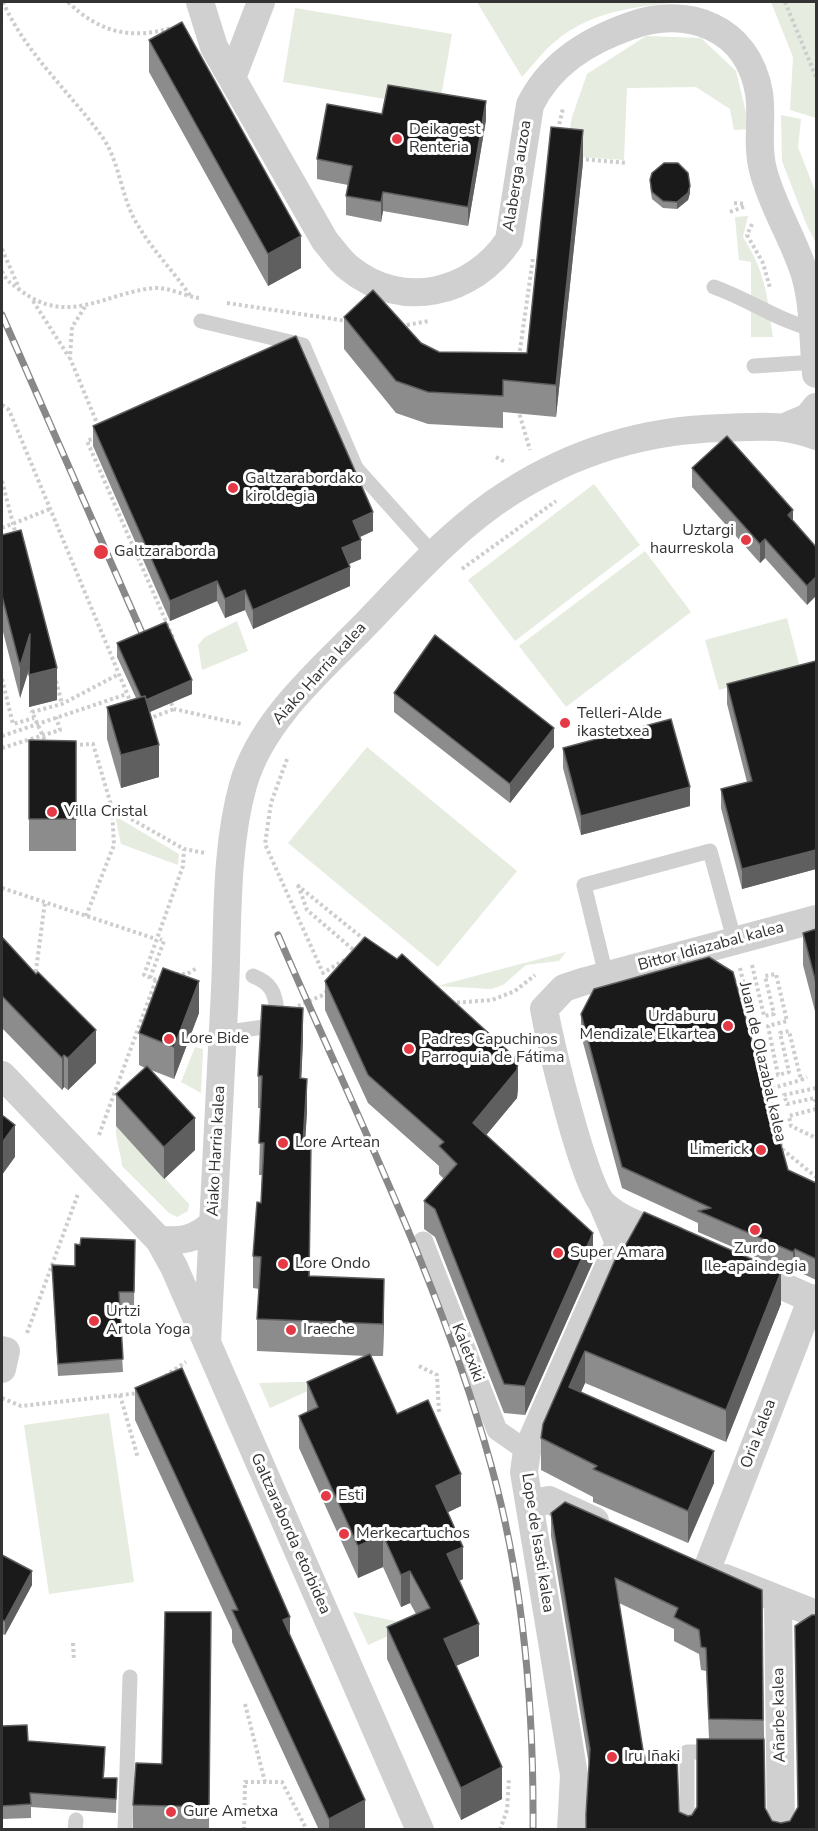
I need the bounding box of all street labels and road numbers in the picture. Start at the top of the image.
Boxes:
street label: Alaberga auzoa [500,119,536,233]
street label: Aiako Harria kalea [269,619,371,729]
street label: Bittor Idiazabal kalea [636,918,786,976]
street label: Juan de Olazabal kalea [734,980,790,1144]
street label: Aiako Harria kalea [204,1085,230,1217]
street label: Kaletxiki [447,1321,487,1385]
street label: Oria kalea [737,1397,781,1471]
street label: Galtzaraborda etorbidea [246,1451,334,1617]
street label: Lope de Isasti kalea [517,1472,557,1614]
street label: Añarbe kalea [770,1667,790,1763]

